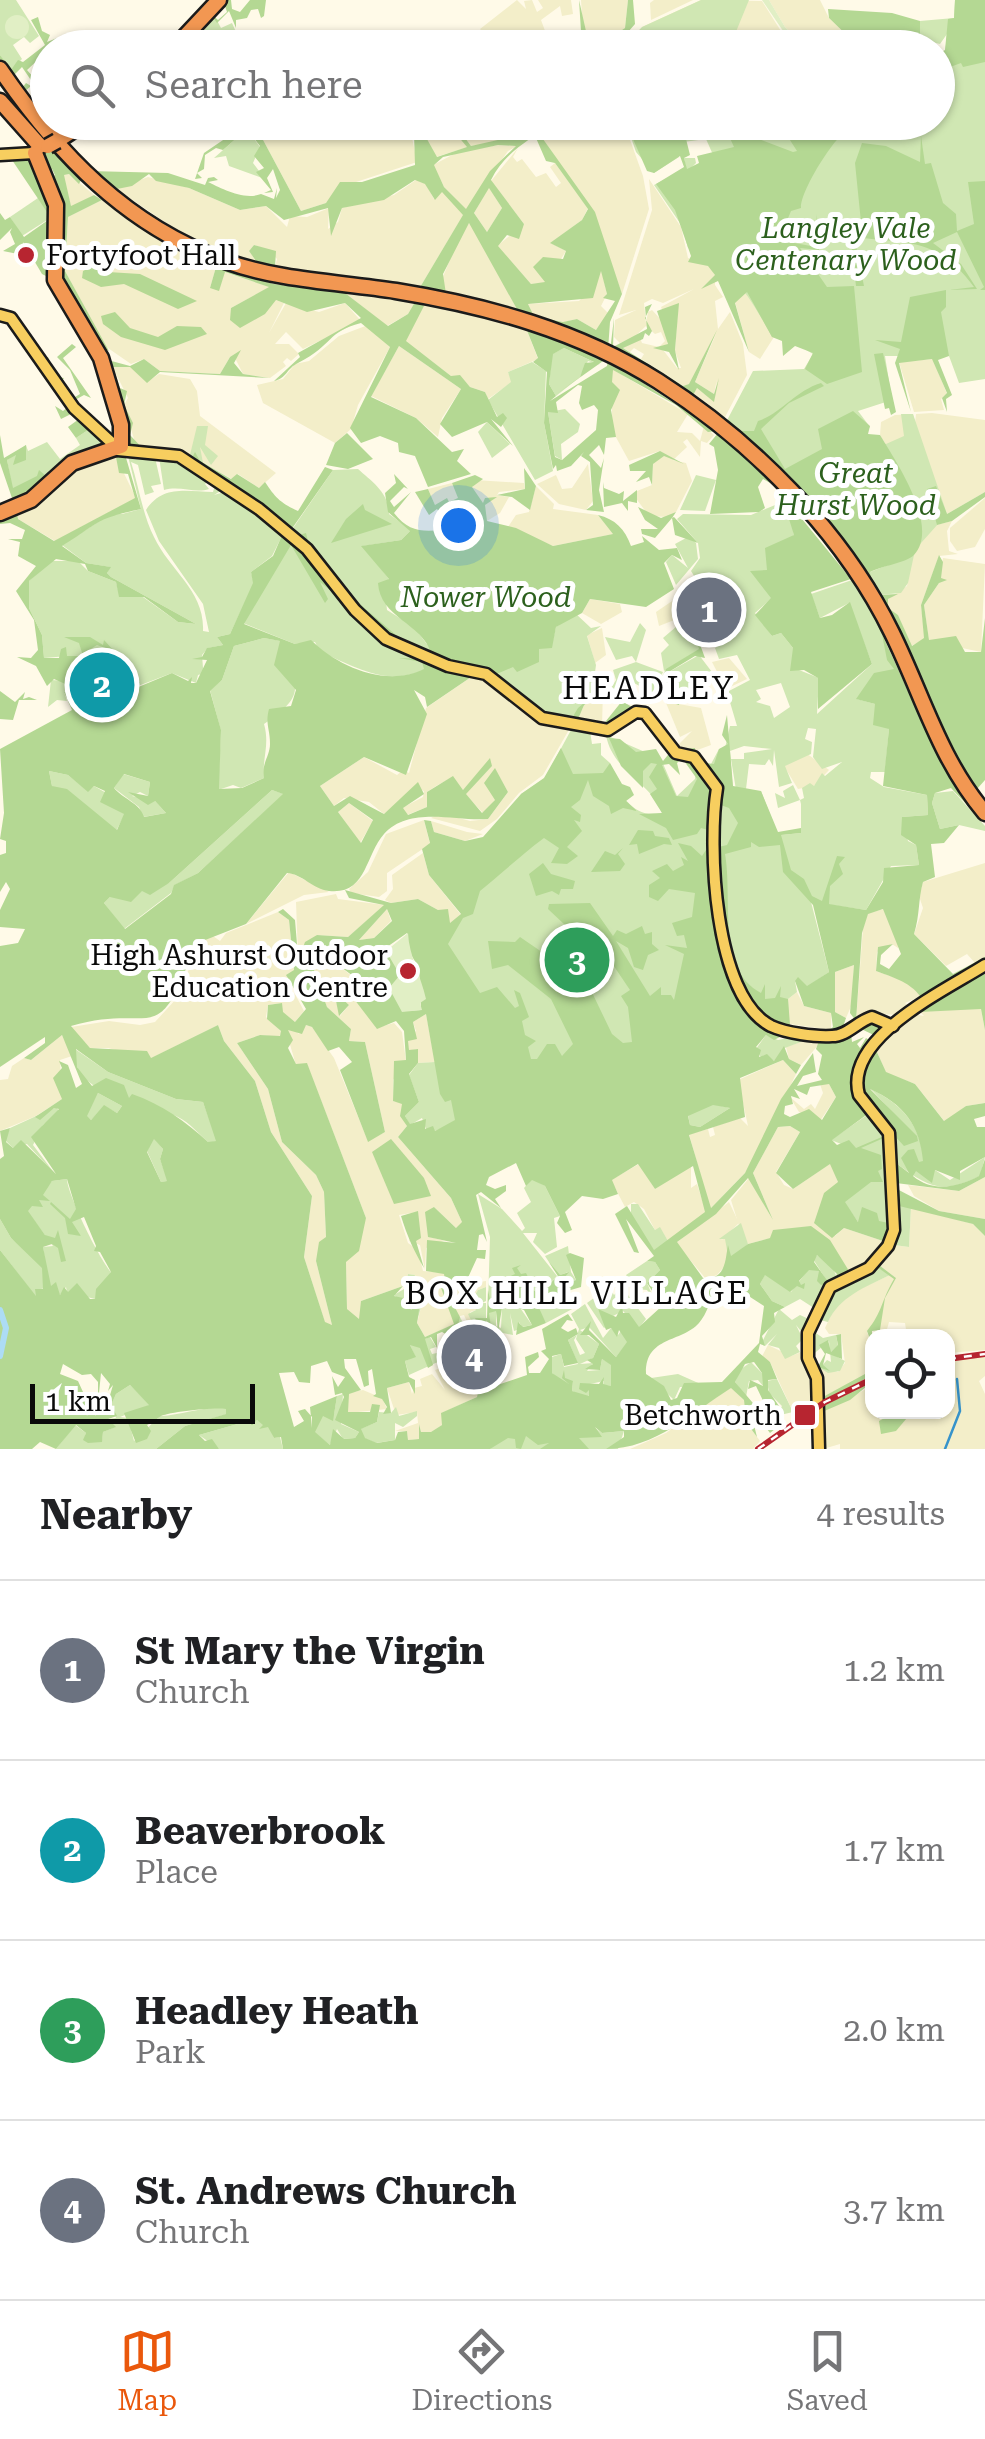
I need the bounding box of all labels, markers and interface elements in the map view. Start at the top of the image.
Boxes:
search box [30,30,955,140]
icon: search [65,58,120,113]
text: Search here [145,63,363,107]
park label: Langley Vale Centenary Wood [735,212,957,277]
place label: Fortyfoot Hall [46,239,237,272]
marker: Fortyfoot Hall [15,244,37,266]
park label: Great Hurst Wood [775,457,936,522]
your location [433,500,484,551]
pin: 1 [676,572,742,648]
park label: Nower Wood [400,581,571,614]
pin: 2 [70,648,134,722]
district label: HEADLEY [562,669,736,707]
pin: 3 [544,922,610,998]
place label: High Ashurst Outdoor Education Centre [90,939,388,1004]
marker: High Ashurst Outdoor Education Centre [397,960,419,982]
district label: BOX HILL VILLAGE [405,1274,749,1312]
pin: 4 [442,1320,506,1394]
map controls [865,1329,955,1419]
button: locate [865,1329,955,1419]
scale bar [30,1379,255,1424]
text: 1 km [45,1385,111,1418]
place label: Betchworth [624,1399,782,1432]
marker: Betchworth [792,1402,818,1428]
text: Nearby [40,1490,192,1539]
text: 4 results [817,1495,945,1533]
text: St Mary the Virgin [135,1629,485,1673]
text: 1 [64,1651,81,1689]
text: 1.2 km [843,1651,945,1689]
text: Church [135,1673,250,1711]
text: Beaverbrook [135,1809,385,1853]
text: 2 [64,1831,81,1869]
text: 1.7 km [843,1831,945,1869]
text: Place [135,1853,218,1891]
text: Headley Heath [135,1989,418,2033]
text: 3 [64,2011,81,2049]
text: 2.0 km [843,2011,945,2049]
text: Park [135,2033,206,2071]
text: St. Andrews Church [135,2169,516,2213]
text: 4 [64,2191,81,2229]
text: 3.7 km [843,2191,945,2229]
text: Church [135,2213,250,2251]
tab: Map [117,2324,177,2417]
tab: Directions [411,2324,552,2417]
tab: Saved [787,2324,868,2417]

